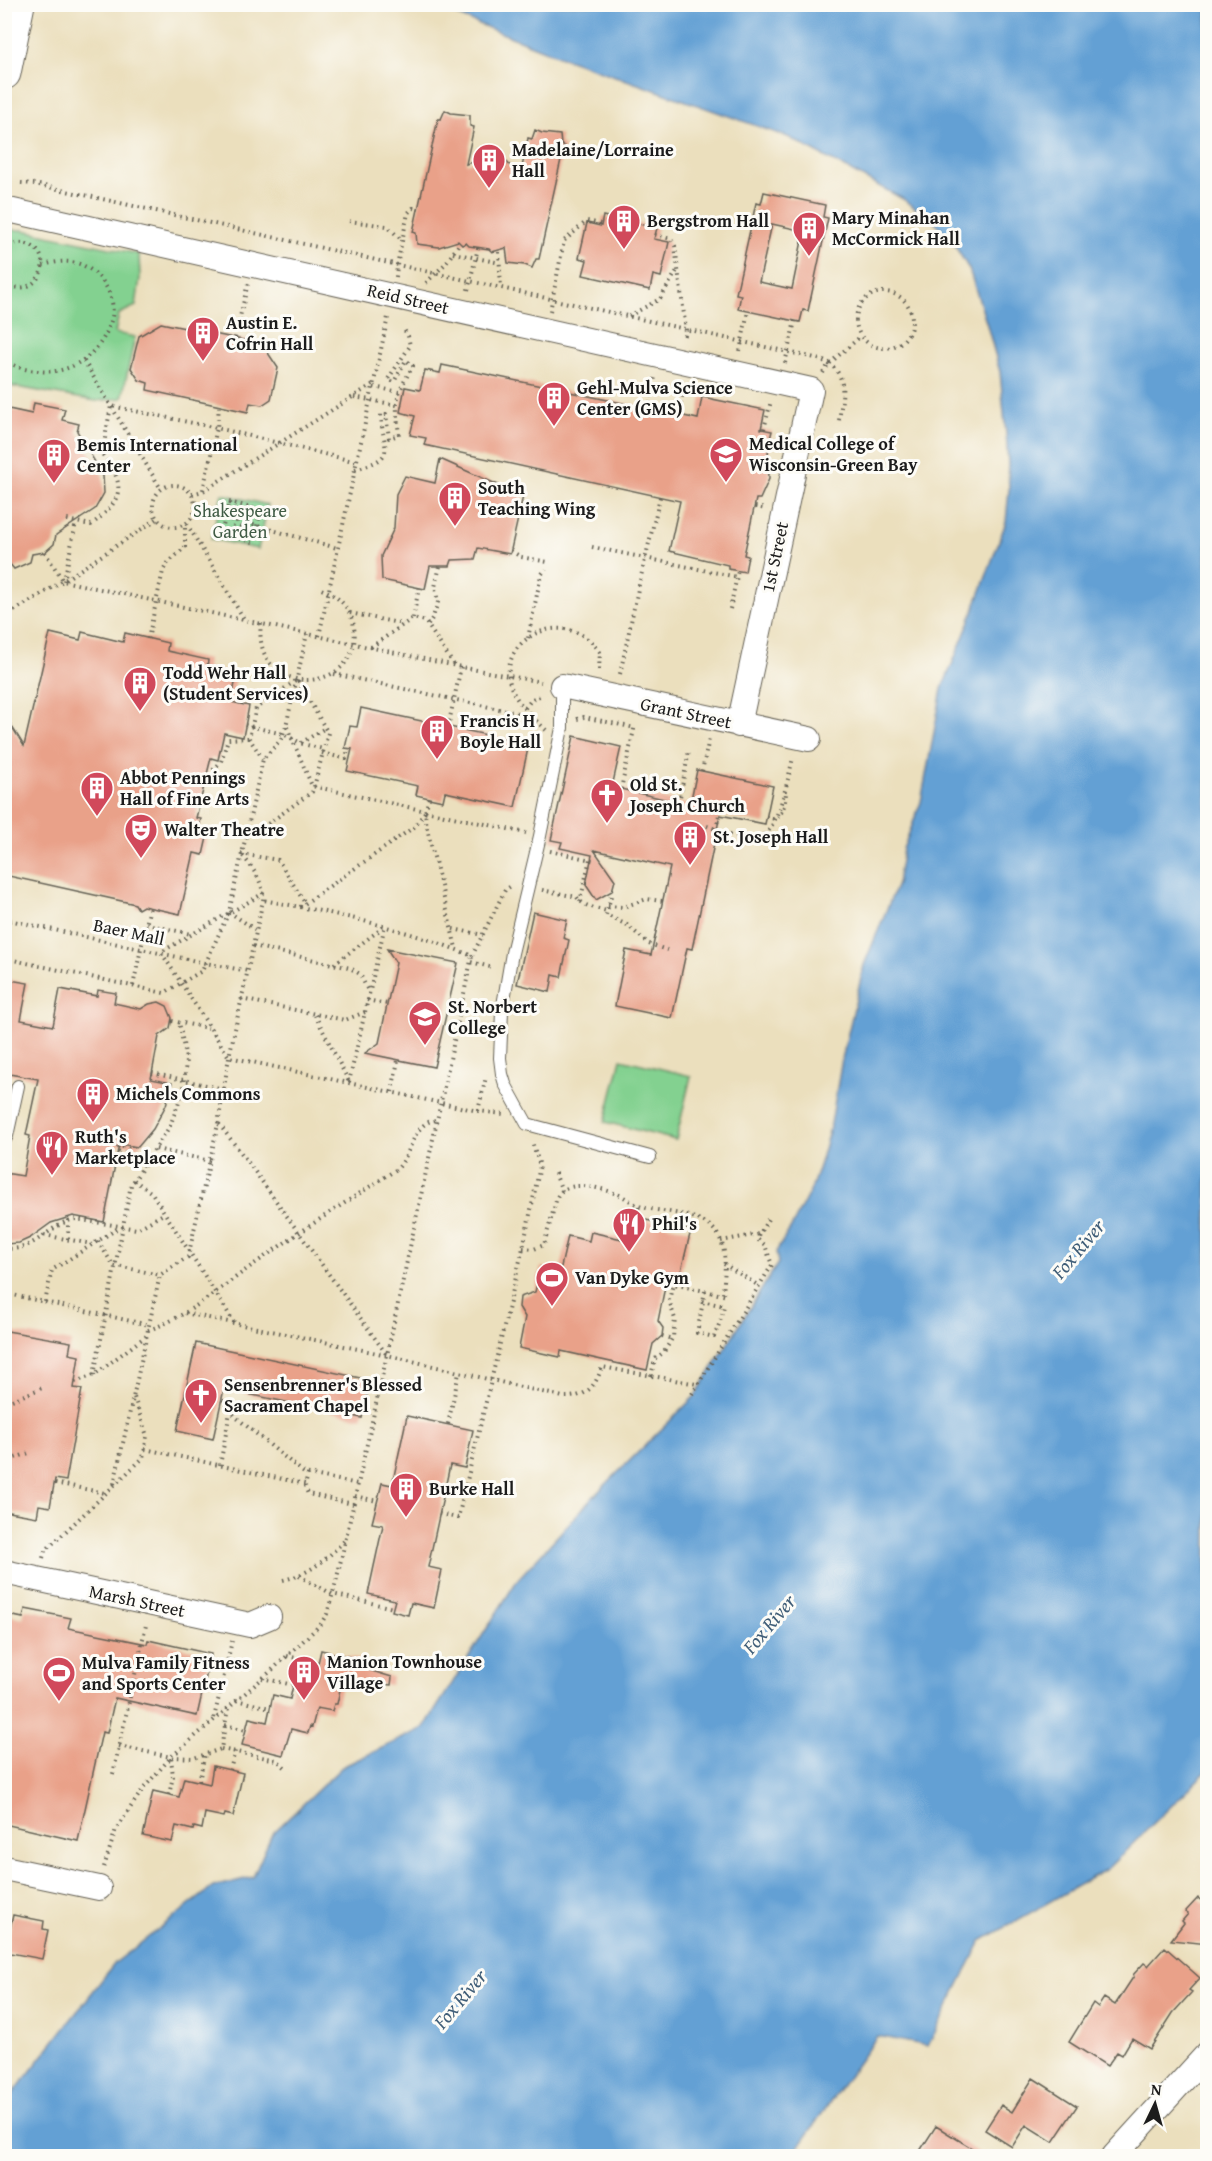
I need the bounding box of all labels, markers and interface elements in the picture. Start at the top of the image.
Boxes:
place label: Madelaine/Lorraine Hall [512,136,674,184]
building icon: Madelaine/Lorraine Hall [471,142,507,189]
building icon: Bergstrom Hall [606,203,642,250]
place label: Mary Minahan McCormick Hall [832,204,960,252]
place label: Bergstrom Hall [647,207,770,234]
building icon: Mary Minahan McCormick Hall [791,210,827,257]
street label: Reid Street [365,276,452,321]
place label: Austin E. Cofrin Hall [226,309,314,357]
building icon: Austin E. Cofrin Hall [185,315,221,362]
place label: Gehl-Mulva Science Center (GMS) [577,374,733,422]
building icon: Gehl-Mulva Science Center (GMS) [536,380,572,427]
place label: Medical College of Wisconsin-Green Bay [749,430,918,478]
place label: Bemis International Center [77,431,238,479]
school or university icon: Medical College of Wisconsin-Green Bay [708,436,744,483]
building icon: Bemis International Center [36,437,72,484]
place label: South Teaching Wing [478,474,596,522]
building icon: South Teaching Wing [437,480,473,527]
park label: Shakespeare Garden [193,497,287,545]
street label: 1st Street [754,518,795,595]
place label: Todd Wehr Hall (Student Services) [163,659,309,707]
building icon: Todd Wehr Hall (Student Services) [122,665,158,712]
street label: Grant Street [638,690,735,735]
place label: Francis H Boyle Hall [460,707,542,755]
building icon: Francis H Boyle Hall [419,713,455,760]
place label: Abbot Pennings Hall of Fine Arts [120,764,250,812]
building icon: Abbot Pennings Hall of Fine Arts [79,770,115,817]
place label: Old St. Joseph Church [627,771,745,819]
church icon: Old St. Joseph Church [589,777,625,824]
theatre icon: Walter Theatre [123,812,159,859]
place label: Walter Theatre [164,816,284,843]
building icon: St. Joseph Hall [672,819,708,866]
place label: St. Joseph Hall [713,823,829,850]
street label: Baer Mall [91,911,167,952]
place label: St. Norbert College [448,993,537,1041]
school or university icon: St. Norbert College [407,999,443,1046]
building icon: Michels Commons [75,1076,111,1123]
place label: Michels Commons [116,1080,261,1107]
place label: Ruth's Marketplace [75,1123,176,1171]
restaurant icon: Ruth's Marketplace [34,1129,70,1176]
restaurant icon: Phil's [611,1206,647,1253]
place label: Phil's [652,1210,697,1237]
water label: Fox River [1043,1212,1112,1286]
sports icon: Van Dyke Gym [534,1260,570,1307]
place label: Van Dyke Gym [575,1264,690,1291]
place label: Sensenbrenner's Blessed Sacrament Chapel [224,1371,423,1419]
church icon: Sensenbrenner's Blessed Sacrament Chapel [183,1377,219,1424]
building icon: Burke Hall [388,1471,424,1518]
place label: Burke Hall [429,1475,515,1502]
street label: Marsh Street [87,1577,188,1624]
water label: Fox River [734,1587,803,1661]
place label: Manion Townhouse Village [327,1648,482,1696]
place label: Mulva Family Fitness and Sports Center [82,1649,250,1697]
building icon: Manion Townhouse Village [286,1654,322,1701]
sports icon: Mulva Family Fitness and Sports Center [41,1655,77,1702]
water label: Fox River [425,1962,494,2036]
north arrow [1125,2074,1185,2134]
text: N [1150,2077,1163,2102]

